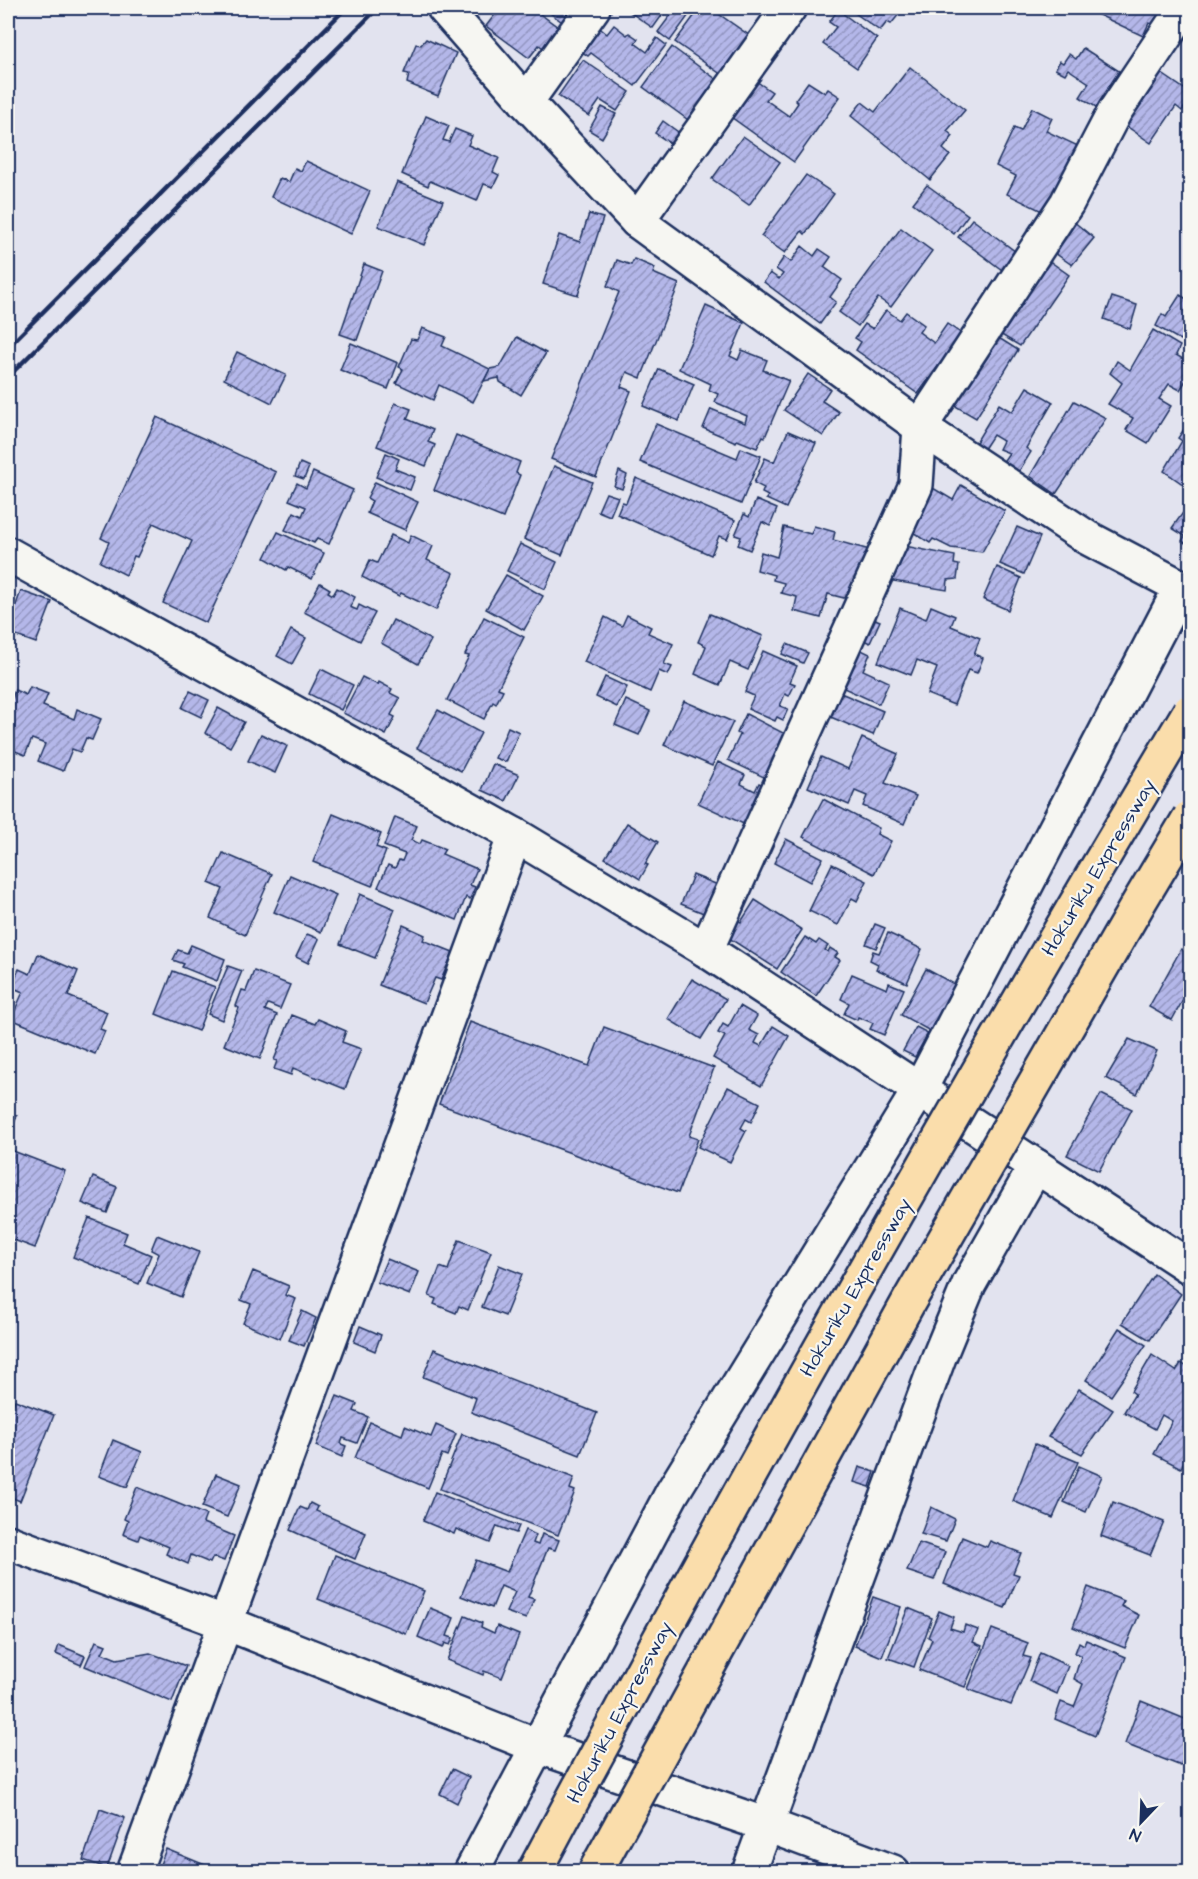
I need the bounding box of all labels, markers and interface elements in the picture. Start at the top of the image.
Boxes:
street label: Hokuriku Expressway [1035,774,1164,962]
street label: Hokuriku Expressway [793,1193,919,1382]
street label: Hokuriku Expressway [560,1617,681,1809]
north arrow [1111,1792,1171,1852]
text: N [1127,1823,1144,1847]

